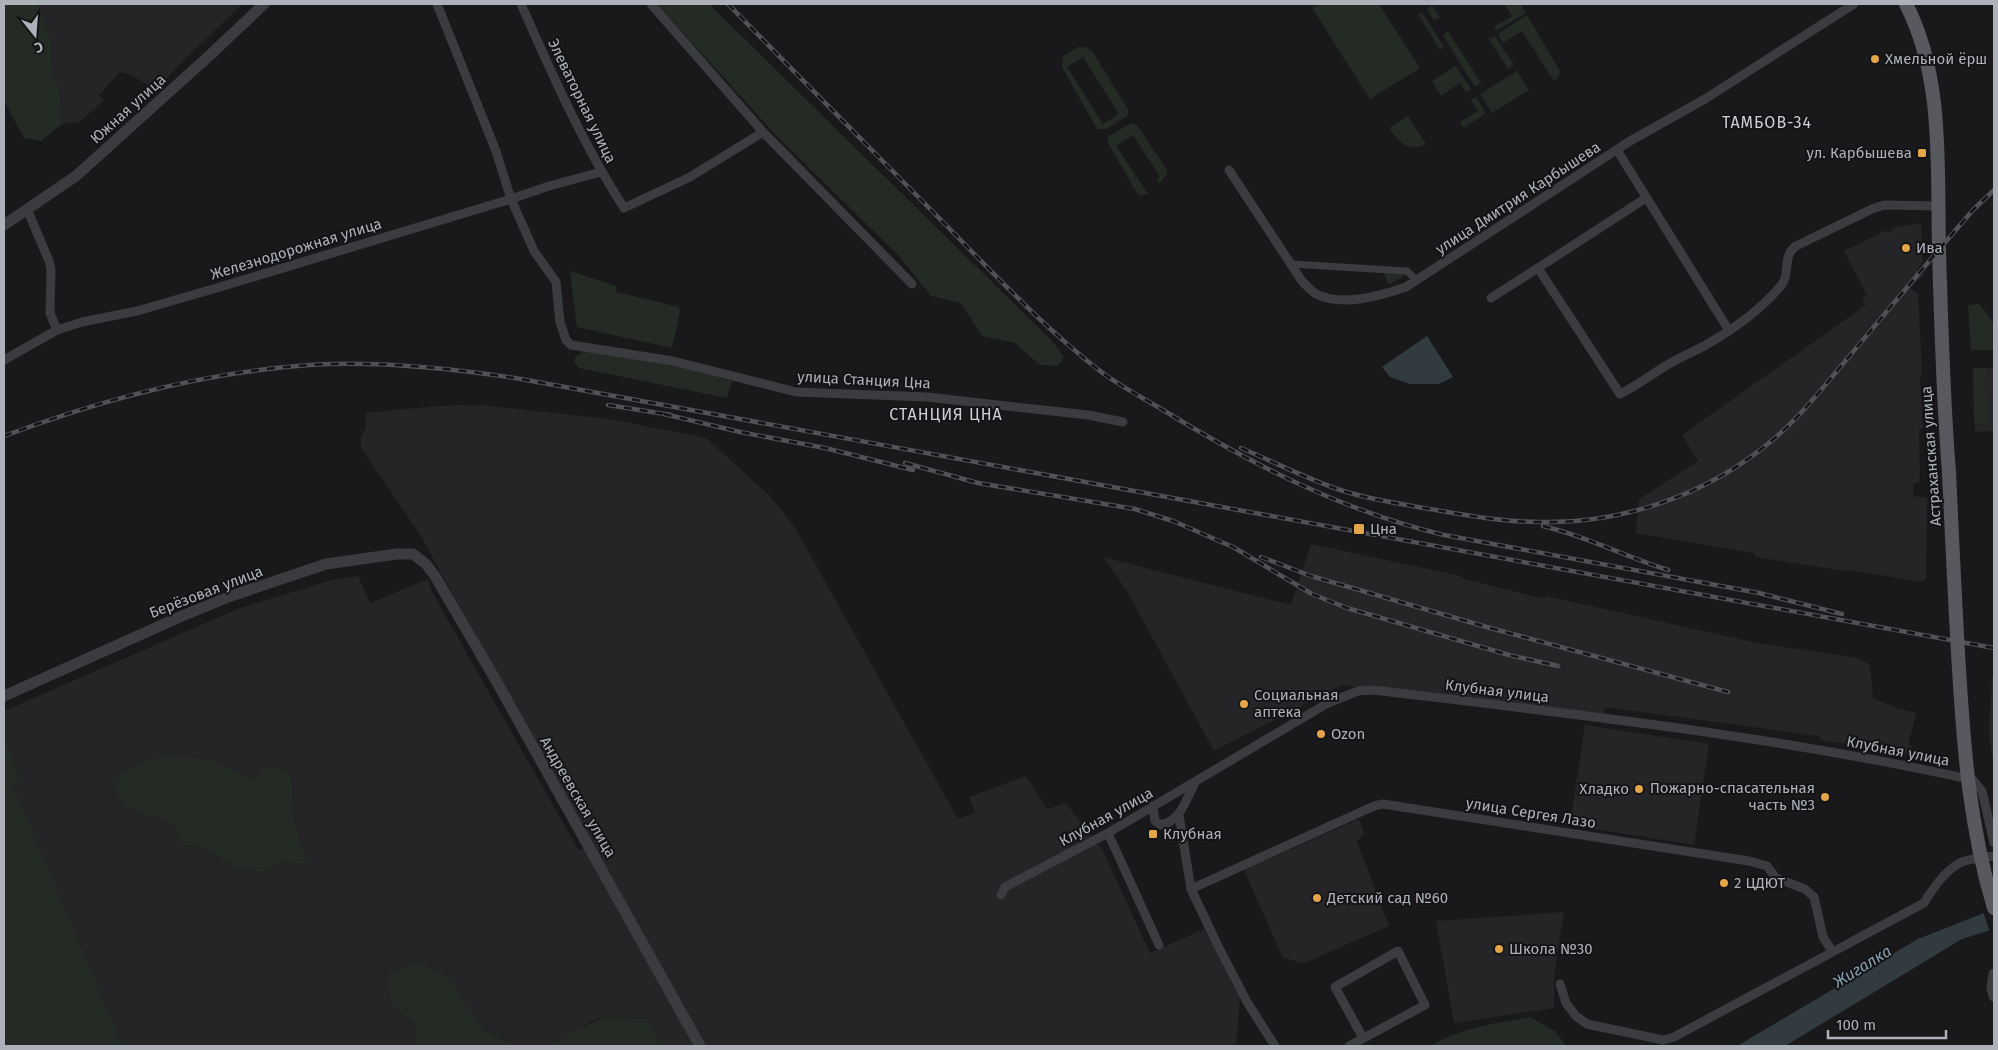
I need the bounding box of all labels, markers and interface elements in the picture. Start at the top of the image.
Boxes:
north arrow [10,10,60,60]
street label: Элеваторная улица [544,36,620,166]
text: С [32,38,45,56]
place label: Хмельной ёрш [1885,50,1987,68]
marker: Хмельной ёрш [1869,53,1881,65]
street label: Южная улица [87,70,169,148]
district label: ТАМБОВ-34 [1722,113,1812,132]
street label: улица Дмитрия Карбышева [1432,138,1604,258]
place label: ул. Карбышева [1806,144,1912,162]
marker: ул. Карбышева [1916,147,1928,159]
street label: Железнодорожная улица [208,214,384,284]
place label: Ива [1916,239,1943,257]
marker: Ива [1900,242,1912,254]
street label: улица Станция Цна [797,368,931,392]
street label: Астраханская улица [1917,385,1945,527]
district label: СТАНЦИЯ ЦНА [889,405,1003,424]
place label: Цна [1370,520,1397,538]
marker: Цна [1352,522,1366,536]
street label: Берёзовая улица [147,562,265,622]
street label: Клубная улица [1444,676,1550,706]
place label: Социальная аптека [1254,686,1339,721]
marker: Социальная аптека [1238,698,1250,710]
place label: Ozon [1331,725,1365,743]
marker: Ozon [1315,728,1327,740]
street label: Клубная улица [1845,732,1951,770]
street label: Андреевская улица [536,733,620,861]
place label: Пожарно-спасательная часть №3 [1650,779,1815,814]
place label: Хладко [1579,780,1629,798]
marker: Хладко [1633,783,1645,795]
street label: Клубная улица [1056,784,1156,850]
marker: Пожарно-спасательная часть №3 [1819,791,1831,803]
street label: улица Сергея Лазо [1465,794,1597,832]
place label: Клубная [1163,825,1222,843]
marker: Клубная [1147,828,1159,840]
place label: 2 ЦДЮТ [1734,874,1786,892]
marker: 2 ЦДЮТ [1718,877,1730,889]
place label: Детский сад №60 [1326,889,1448,907]
marker: Детский сад №60 [1311,892,1323,904]
place label: Школа №30 [1509,940,1593,958]
water label: Жигалка [1829,941,1895,992]
marker: Школа №30 [1493,943,1505,955]
scale bar [1828,1008,1946,1040]
text: 100 m [1836,1016,1876,1034]

